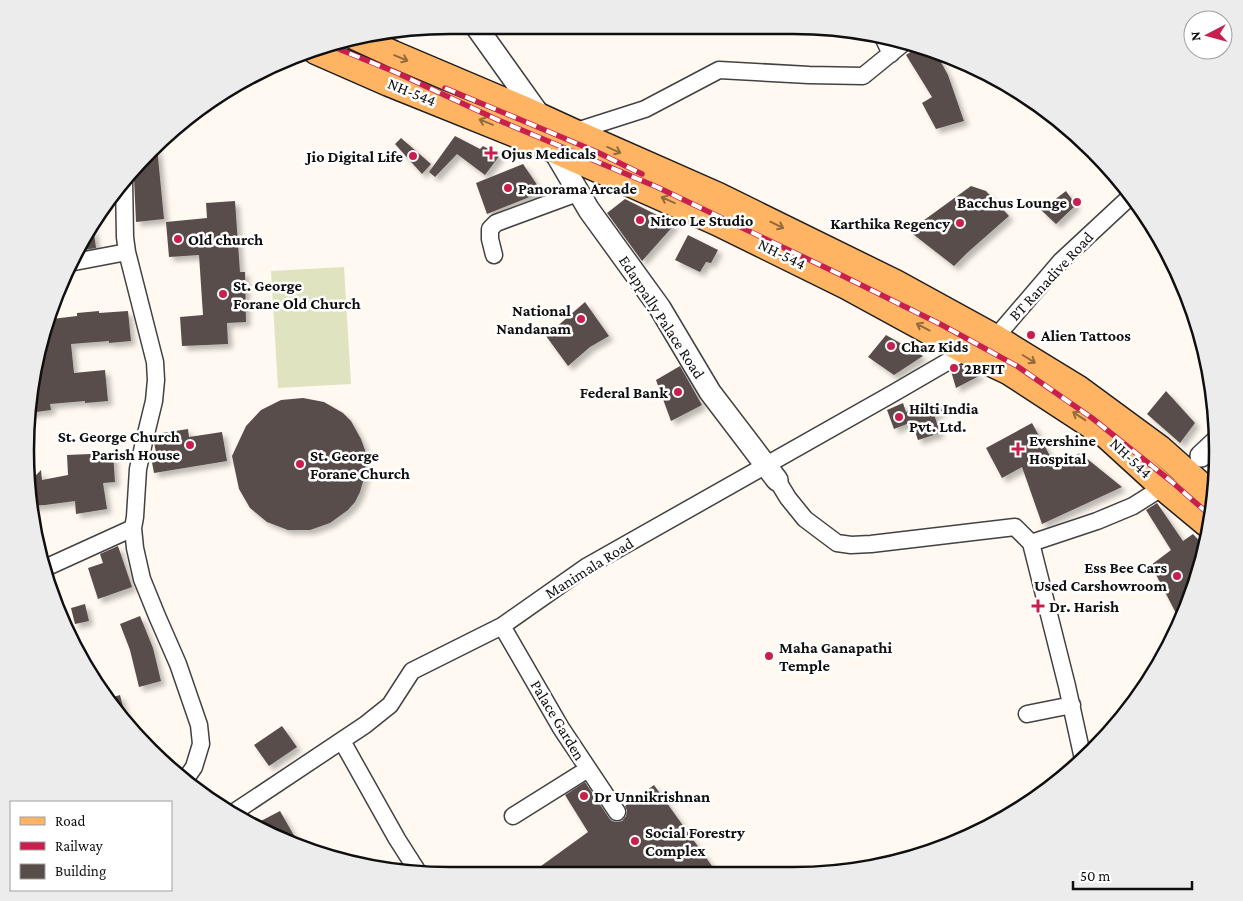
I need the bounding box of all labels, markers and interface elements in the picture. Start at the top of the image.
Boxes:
north arrow [1183,10,1233,60]
text: N [1187,30,1204,42]
one-way arrow [393,53,408,63]
street label: NH-544 [385,75,439,109]
one-way arrow [479,117,494,126]
place label: Ojus Medicals [501,145,597,163]
one-way arrow [606,146,621,156]
marker: Ojus Medicals [485,147,497,159]
place label: Jio Digital Life [304,148,404,165]
marker: Jio Digital Life [407,150,419,162]
place label: Panorama Arcade [518,180,637,197]
marker: Panorama Arcade [502,182,514,194]
place label: Bacchus Lounge [957,194,1068,211]
one-way arrow [661,195,676,205]
marker: Bacchus Lounge [1071,196,1083,208]
place label: Nitco Le Studio [650,212,753,229]
marker: Nitco Le Studio [634,214,646,226]
place label: Karthika Regency [830,215,950,232]
marker: Karthika Regency [954,217,966,229]
one-way arrow [770,221,785,231]
street label: BT Ranadive Road [1006,228,1097,324]
place label: Old church [188,231,263,248]
marker: Old church [172,233,184,245]
street label: NH-544 [756,235,808,273]
street label: Edappally Palace Road [615,252,708,383]
place label: St. George Forane Old Church [233,277,361,312]
marker: St. George Forane Old Church [217,288,229,300]
place label: National Nandanam [496,302,571,337]
marker: National Nandanam [575,313,587,325]
one-way arrow [915,322,930,332]
place label: Alien Tattoos [1040,327,1131,344]
marker: Alien Tattoos [1025,329,1037,341]
place label: Chaz Kids [901,338,969,355]
marker: Chaz Kids [885,340,897,352]
one-way arrow [1022,354,1036,364]
place label: 2BFIT [964,360,1005,377]
marker: 2BFIT [948,362,960,374]
place label: Federal Bank [580,384,668,401]
marker: Federal Bank [672,386,684,398]
place label: Hilti India Pvt. Ltd. [909,400,979,435]
marker: Hilti India Pvt. Ltd. [893,411,905,423]
one-way arrow [1072,411,1086,421]
place label: St. George Church Parish House [58,428,181,463]
place label: Evershine Hospital [1029,432,1096,467]
street label: NH-544 [1107,435,1155,481]
marker: St. George Church Parish House [184,439,196,451]
marker: Evershine Hospital [1011,442,1025,456]
place label: St. George Forane Church [310,447,410,482]
marker: St. George Forane Church [294,458,306,470]
street label: Manimala Road [542,534,637,602]
place label: Ess Bee Cars Used Carshowroom [1034,559,1167,594]
marker: Ess Bee Cars Used Carshowroom [1171,570,1183,582]
place label: Dr. Harish [1049,598,1119,615]
marker: Dr. Harish [1031,599,1045,613]
place label: Maha Ganapathi Temple [779,639,892,674]
marker: Maha Ganapathi Temple [763,650,775,662]
street label: Palace Garden [527,677,589,763]
place label: Dr Unnikrishnan [594,788,710,805]
marker: Dr Unnikrishnan [578,790,590,802]
legend [10,801,172,891]
text: Road [55,813,86,829]
place label: Social Forestry Complex [645,824,745,859]
marker: Social Forestry Complex [629,835,641,847]
text: Railway [55,838,103,855]
scale bar [1073,858,1192,890]
text: Building [55,863,106,880]
text: 50 m [1080,868,1110,884]

